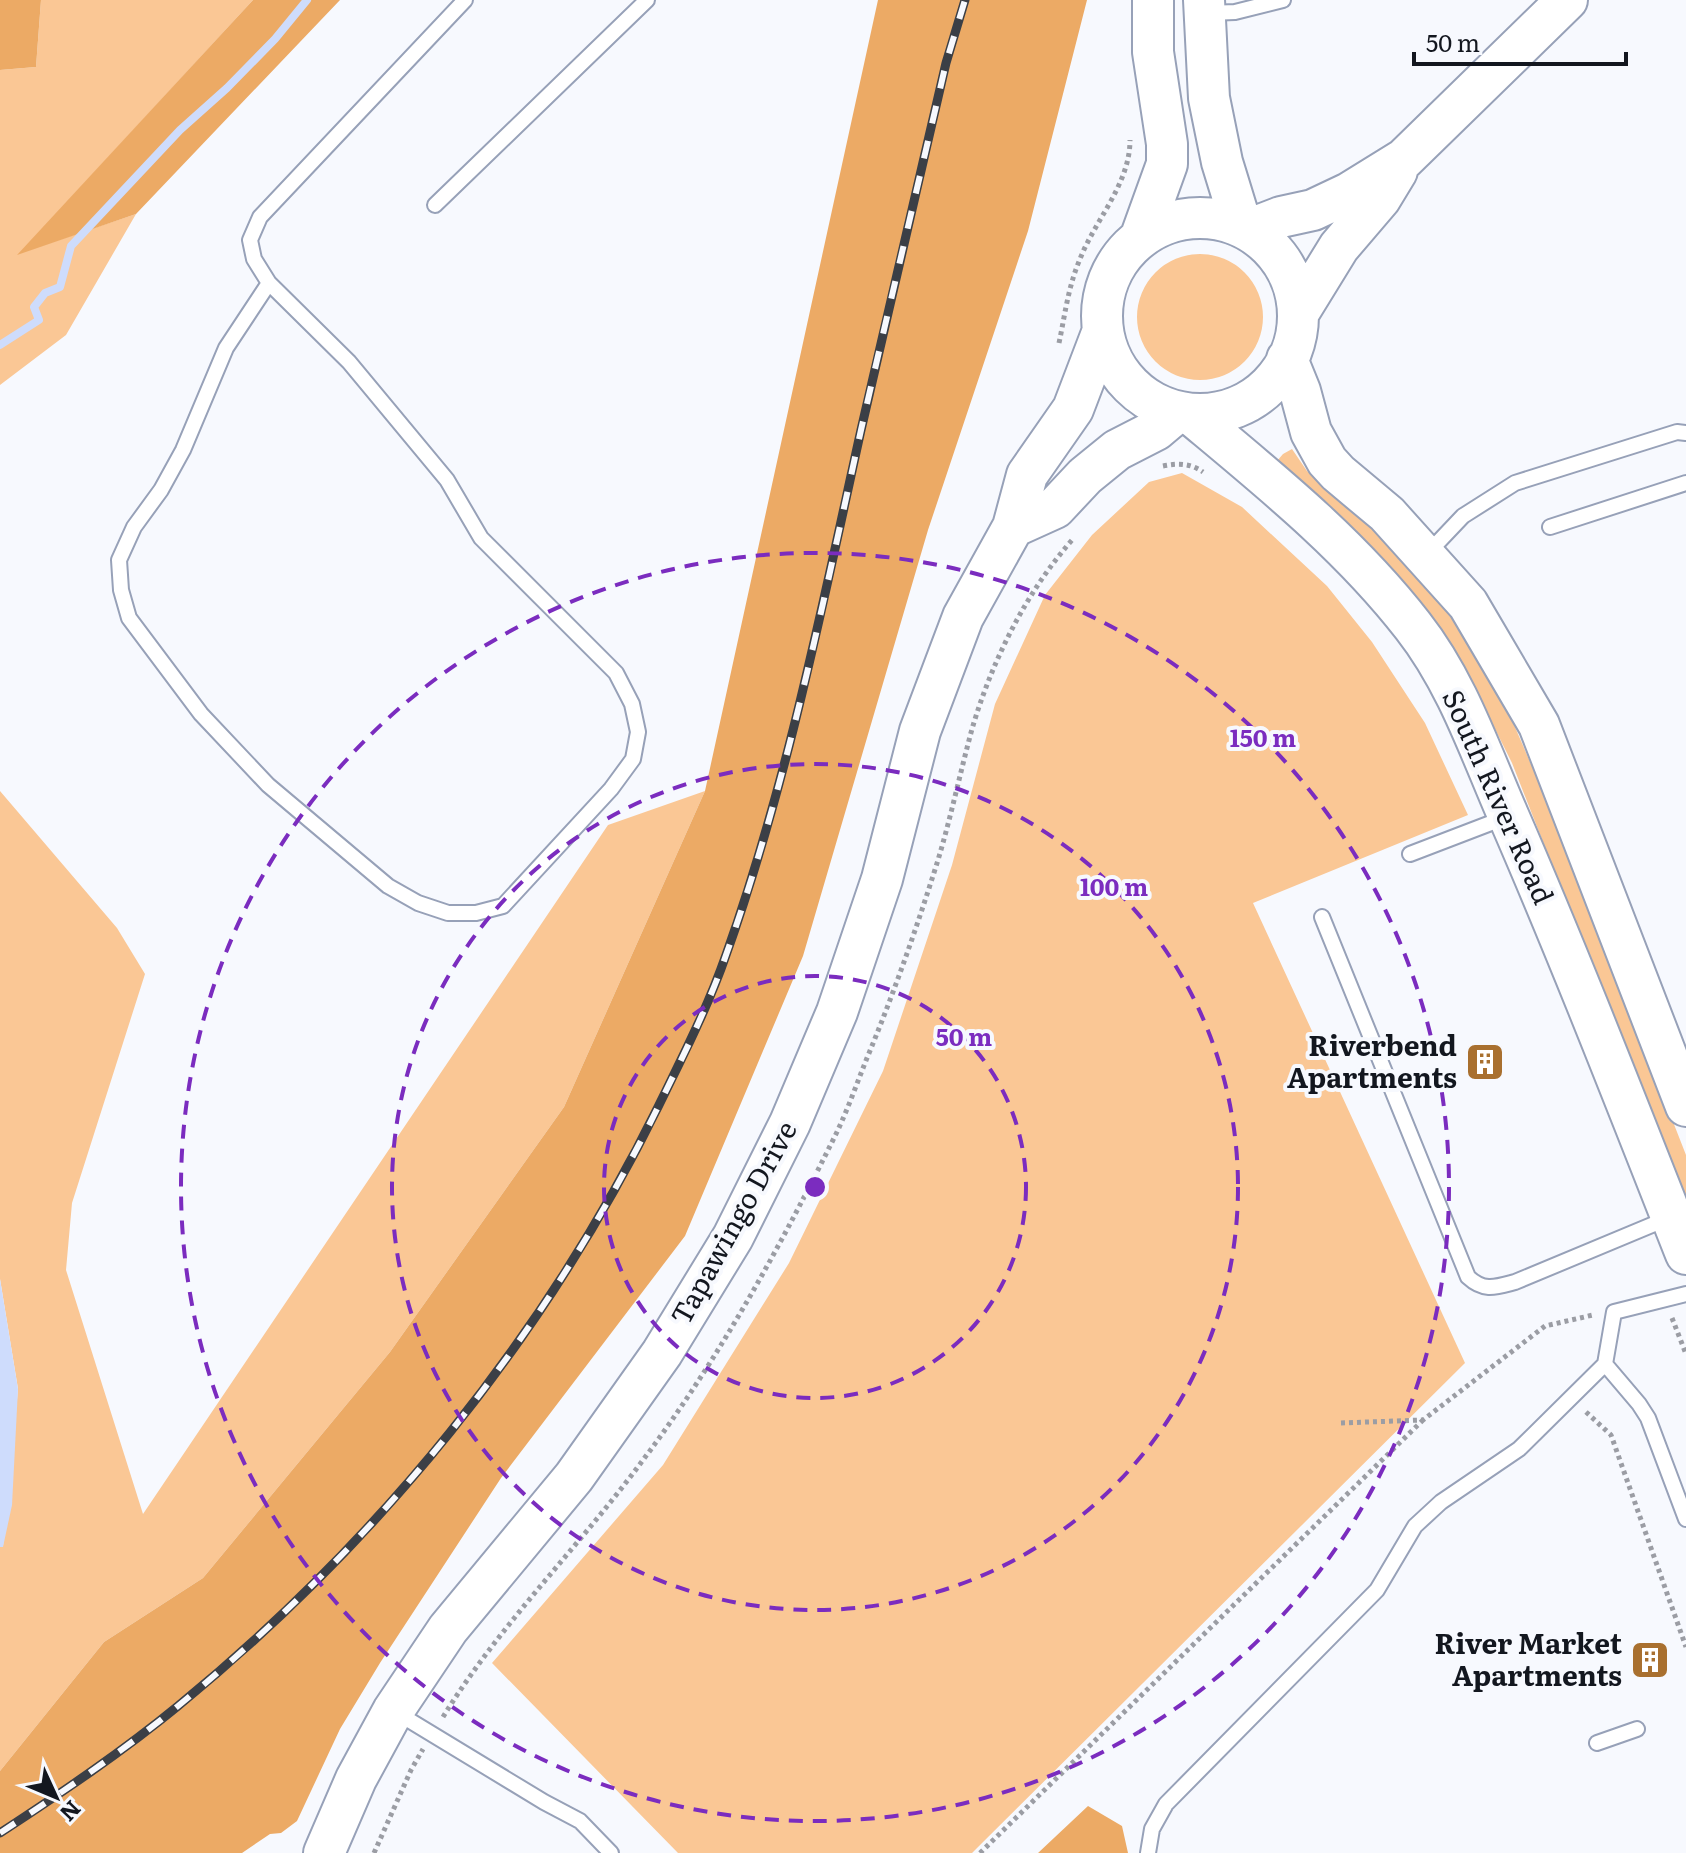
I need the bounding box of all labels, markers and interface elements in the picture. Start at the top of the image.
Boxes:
scale bar [1414,16,1626,66]
text: 50 m [1426,24,1480,59]
street label: South River Road [1434,682,1566,910]
text: 150 m [1230,719,1296,754]
text: 100 m [1080,868,1148,903]
text: 50 m [936,1018,992,1053]
place label: Riverbend Apartments [1287,1023,1457,1097]
building icon: Riverbend Apartments [1464,1041,1506,1083]
street label: Tapawingo Drive [659,1112,806,1332]
centre of rings [801,1173,829,1201]
place label: River Market Apartments [1434,1621,1623,1695]
building icon: River Market Apartments [1629,1639,1671,1681]
north arrow [16,1757,96,1837]
text: N [53,1794,90,1830]

